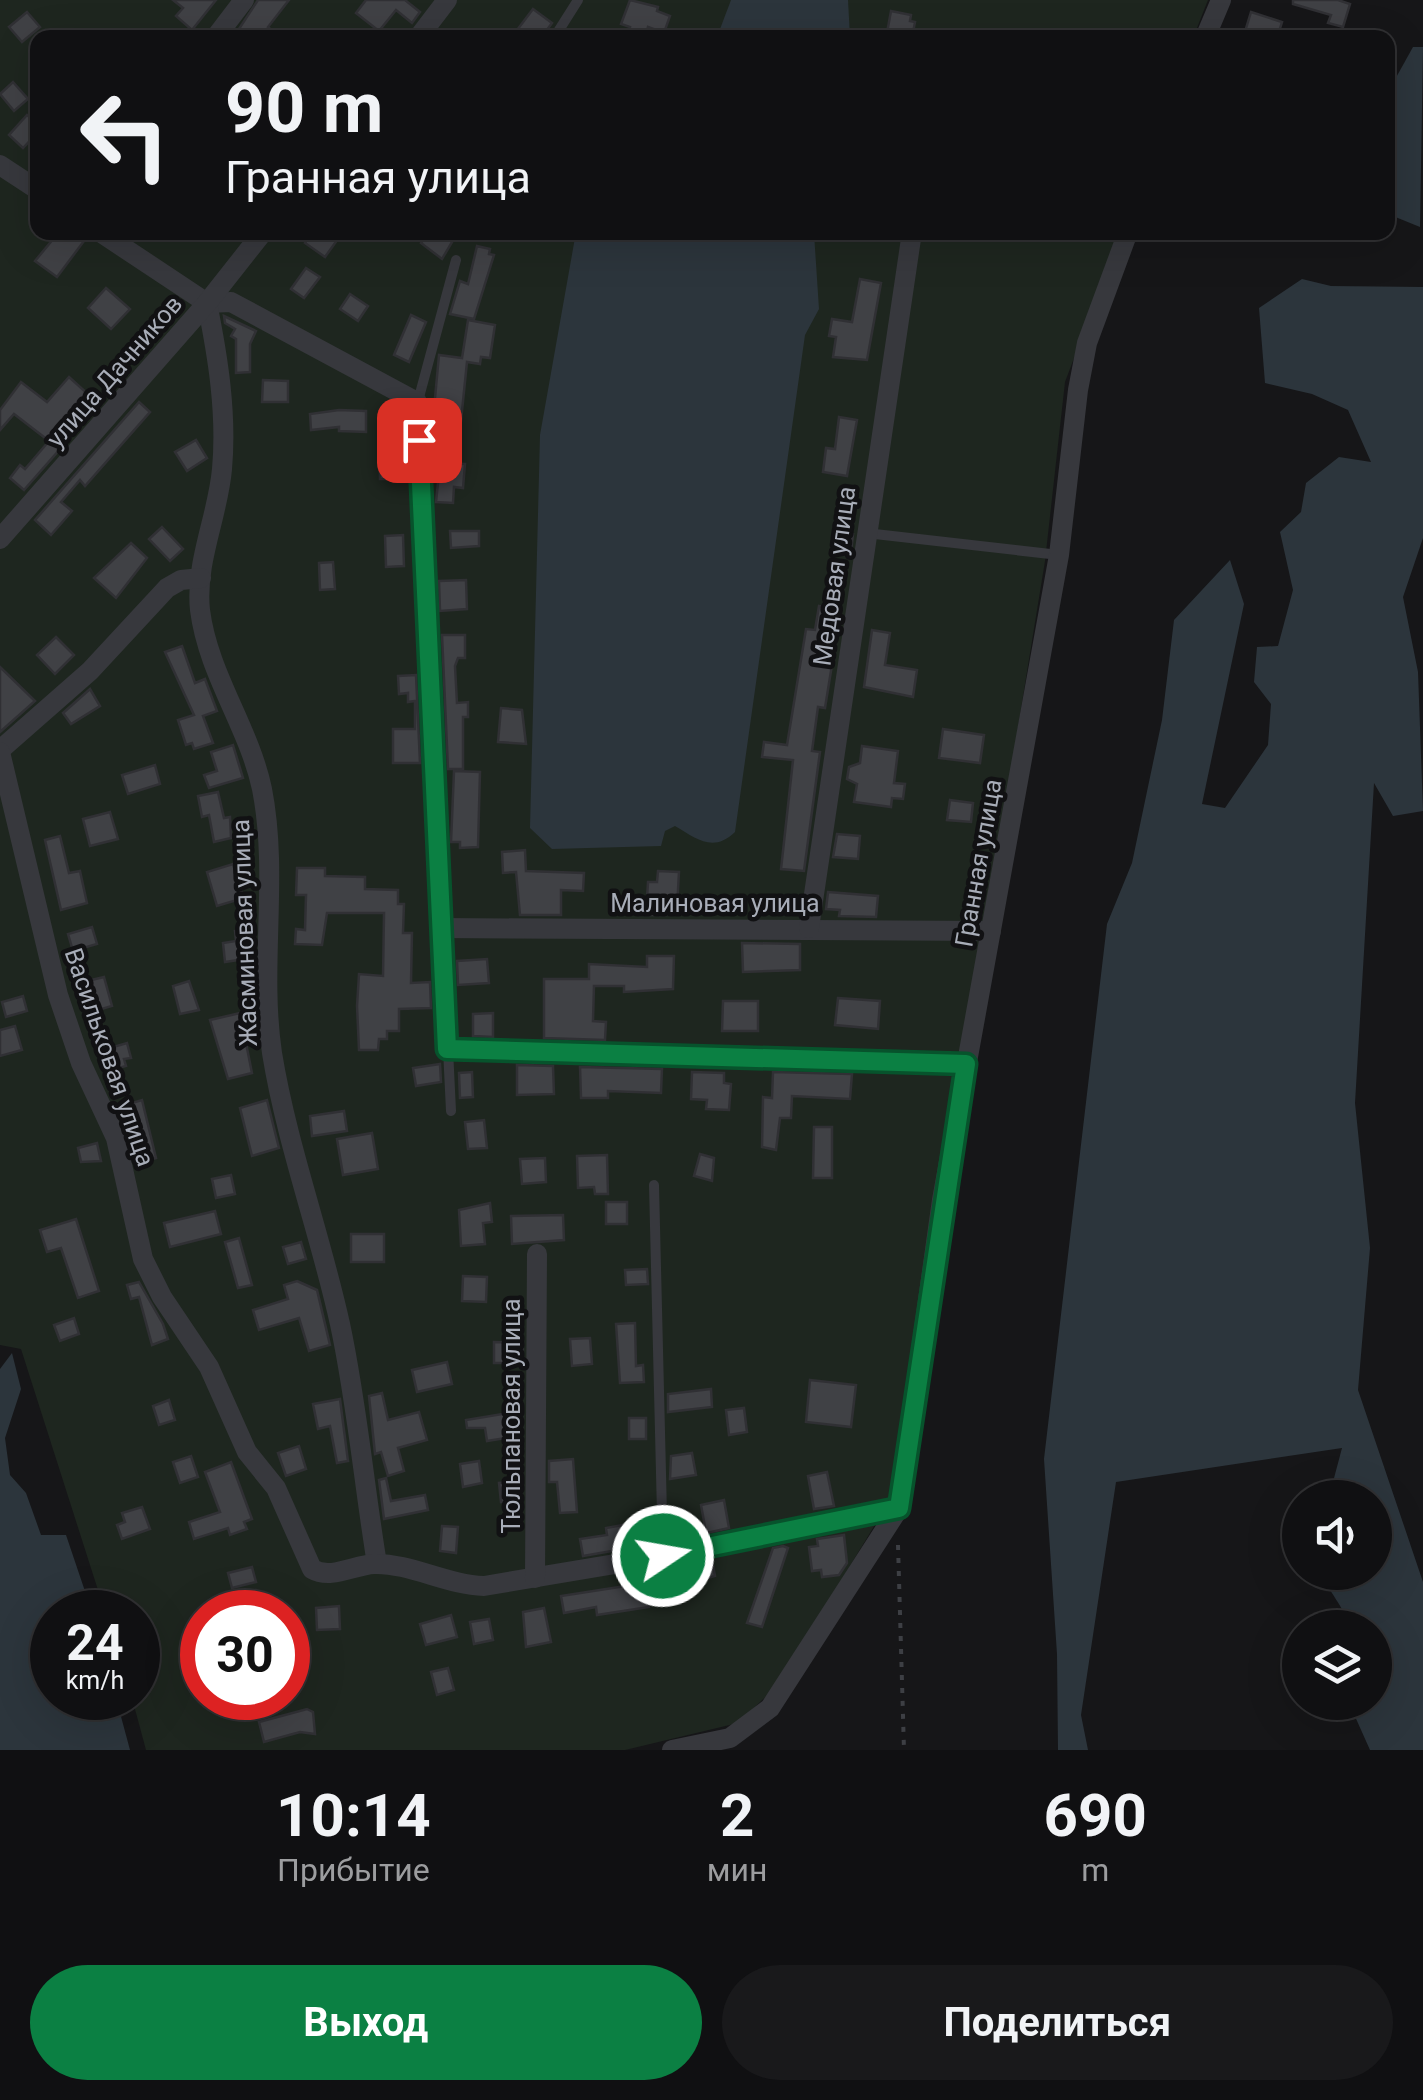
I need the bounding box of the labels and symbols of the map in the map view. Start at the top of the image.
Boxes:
street label: улица Дачников [41,290,188,453]
pin [377,398,462,483]
street label: Медовая улица [808,484,861,668]
street label: Гранная улица [949,777,1008,949]
street label: Жасминовая улица [226,819,263,1047]
street label: Малиновая улица [610,889,820,918]
street label: Васильковая улица [59,944,160,1170]
street label: Тюльпановая улица [497,1298,526,1534]
position arrow [611,1504,715,1608]
speed limit sign: 30 [180,1590,310,1720]

